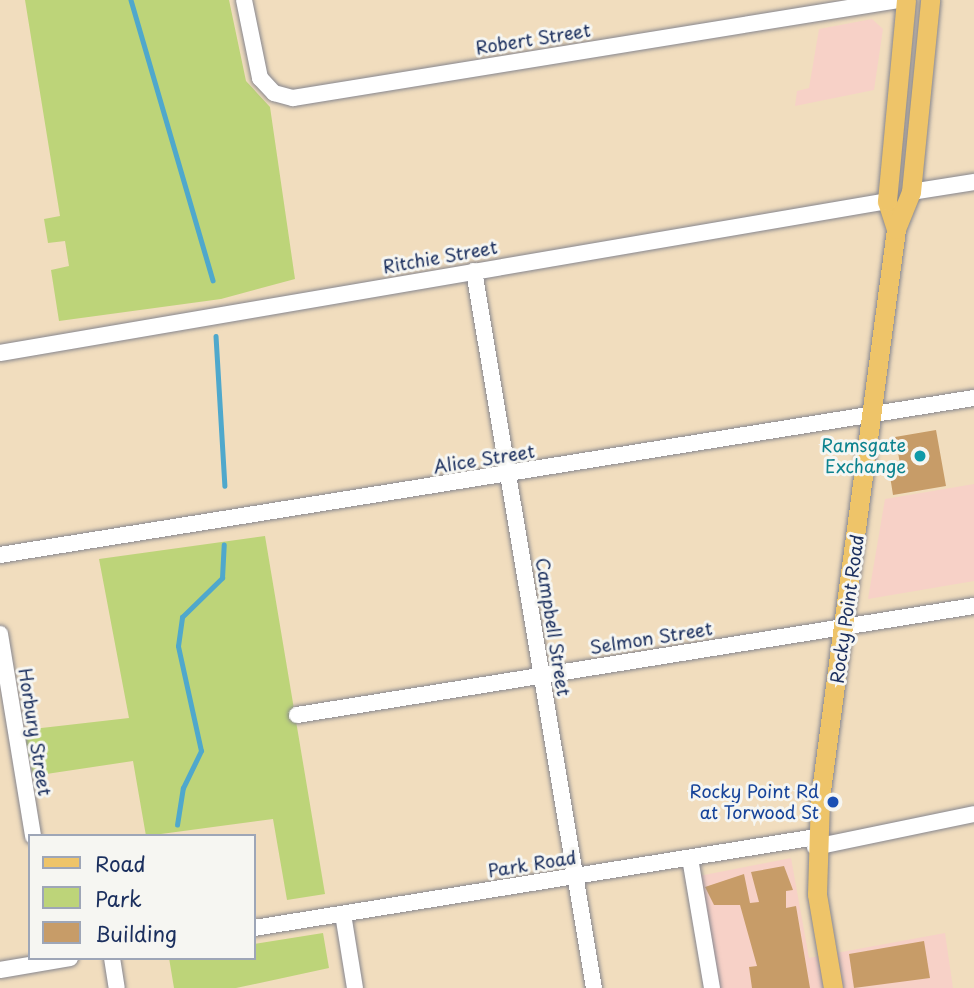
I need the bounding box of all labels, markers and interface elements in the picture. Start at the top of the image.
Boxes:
street label: Robert Street [474,19,592,59]
street label: Ritchie Street [381,236,499,278]
place label: Ramsgate Exchange [821,435,906,478]
street label: Alice Street [432,440,536,478]
marker: Ramsgate Exchange [912,448,928,464]
street label: Rocky Point Road [826,532,868,686]
street label: Campbell Street [531,556,575,698]
street label: Selmon Street [589,618,713,658]
street label: Horbury Street [14,666,56,798]
place label: Rocky Point Rd at Torwood St [687,781,819,824]
marker: Rocky Point Rd at Torwood St [825,794,841,810]
legend [28,834,256,960]
street label: Park Road [486,846,578,882]
text: Road [95,847,146,879]
text: Park [95,882,142,914]
text: Building [95,917,177,949]

